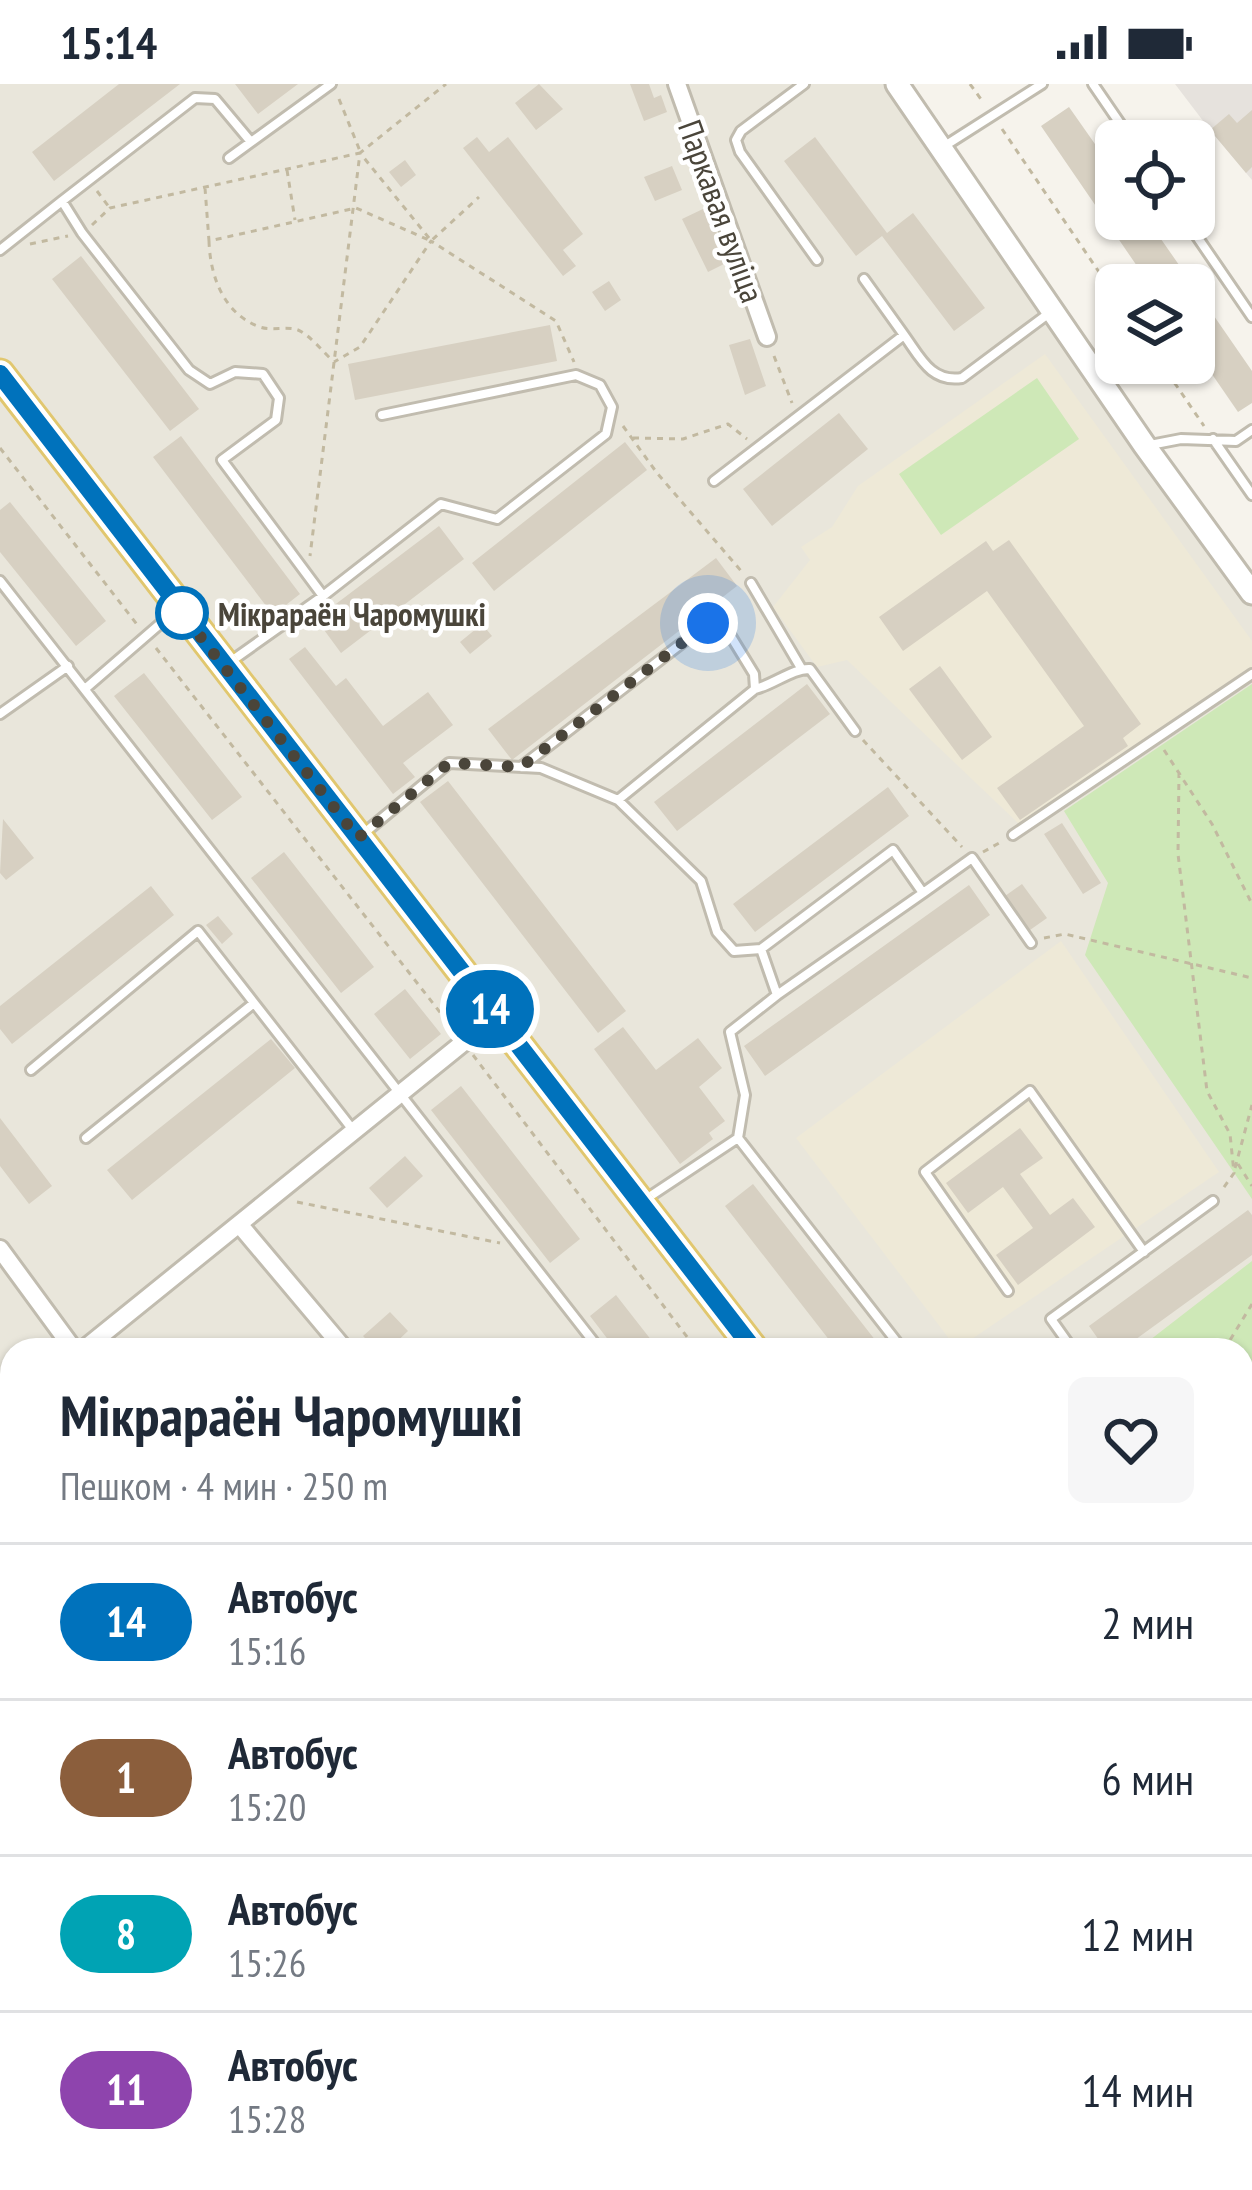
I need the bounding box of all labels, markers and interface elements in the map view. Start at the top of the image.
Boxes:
text: 15:14 [60,13,157,71]
street label: Паркавая вуліца [669,114,775,308]
map controls [1095,120,1215,384]
button: locate [1095,120,1215,240]
button: layers [1095,264,1215,384]
marker: Мікрараён Чаромушкі [157,588,207,638]
place label: Мікрараён Чаромушкі [218,592,486,635]
your location [678,593,738,653]
line badge: 14 [436,970,544,1048]
text: 14 [470,981,510,1036]
button: heart [1068,1377,1194,1503]
text: Мікрараён Чаромушкі [60,1378,523,1452]
text: Пешком · 4 мин · 250 m [60,1460,388,1511]
text: Автобус [228,1567,358,1625]
text: 2 мин [1101,1593,1194,1651]
text: 14 [106,1594,146,1649]
text: 15:16 [228,1625,306,1676]
text: Автобус [228,1723,358,1781]
text: 6 мин [1101,1749,1194,1807]
text: 1 [116,1750,136,1805]
text: 15:20 [228,1781,306,1832]
text: Автобус [228,1879,358,1937]
text: 12 мин [1081,1905,1194,1963]
text: 8 [116,1906,136,1961]
text: 15:26 [228,1937,306,1988]
text: Автобус [228,2035,358,2093]
text: 14 мин [1081,2061,1194,2119]
text: 11 [106,2062,146,2117]
text: 15:28 [228,2093,306,2144]

